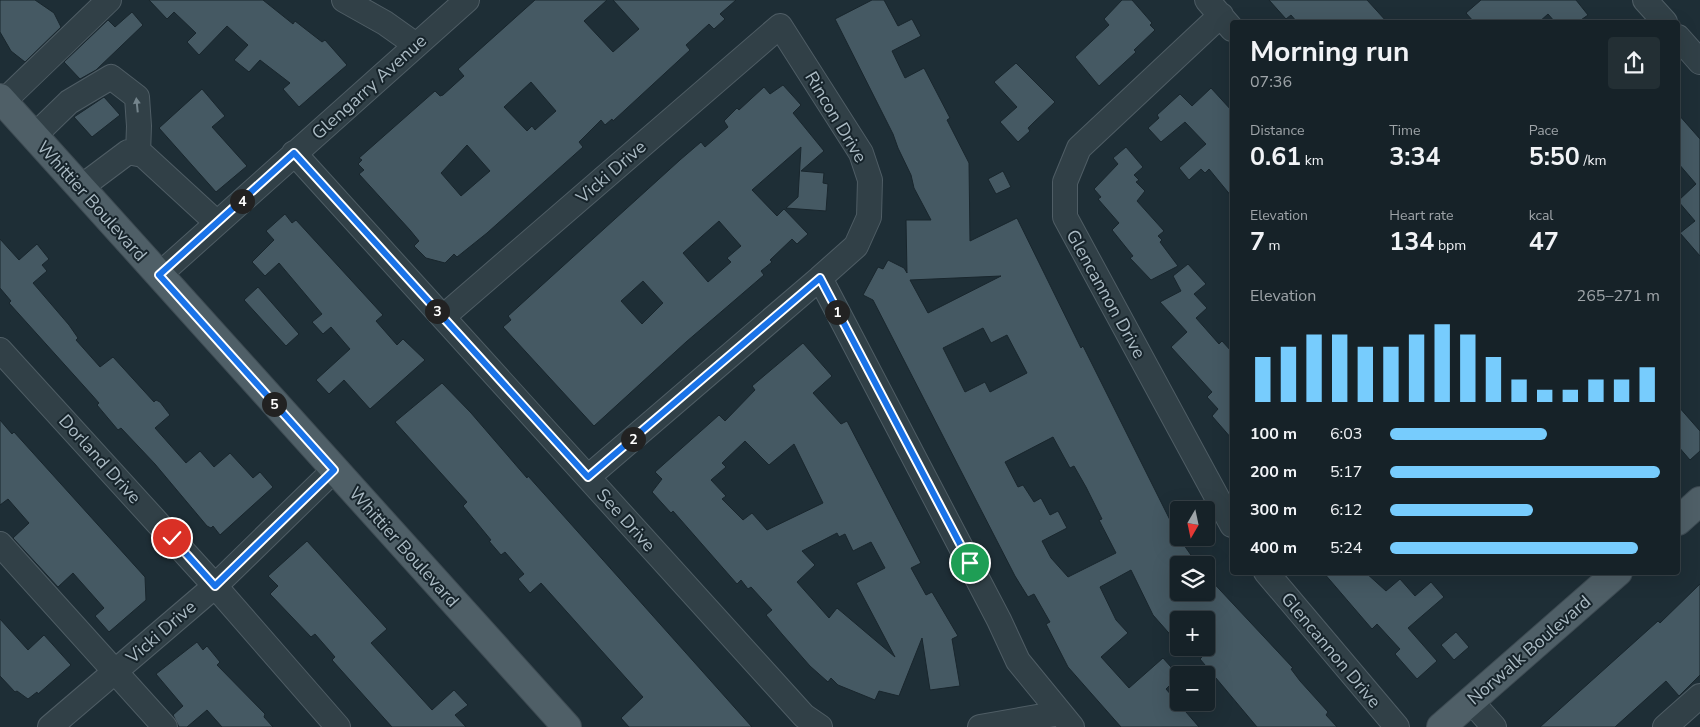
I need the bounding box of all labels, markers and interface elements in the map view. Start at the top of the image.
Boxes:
street label: Glengarry Avenue [306,29,432,145]
text: Morning run [1250,33,1409,71]
button: share [1608,37,1660,89]
street label: Rincon Drive [799,67,873,167]
text: 07:36 [1250,71,1292,93]
one-way arrow [133,97,141,113]
text: Distance [1250,121,1304,140]
text: Time [1389,121,1420,140]
text: Pace [1529,121,1558,140]
street label: Vicki Drive [570,135,651,210]
street label: Whittier Boulevard [32,136,152,266]
text: 0.61 [1250,140,1301,174]
text: 3:34 [1389,140,1441,174]
text: 5:50 [1529,140,1580,174]
text: km [1301,151,1324,170]
text: /km [1580,151,1606,170]
pin: 4 [230,188,254,214]
text: 4 [238,192,247,211]
text: Elevation [1250,206,1308,225]
text: Heart rate [1389,206,1453,225]
text: kcal [1529,206,1553,225]
street label: Glencannon Drive [1061,225,1151,363]
text: 7 [1250,225,1265,259]
text: 134 [1389,225,1434,259]
text: 47 [1529,225,1559,259]
text: m [1265,236,1281,255]
text: bpm [1434,236,1466,255]
text: Elevation [1250,285,1316,307]
text: 265–271 m [1577,285,1660,307]
pin: 3 [424,298,450,324]
pin: 1 [824,300,850,324]
text: 3 [433,302,442,321]
text: 1 [833,303,842,322]
pin: 5 [262,392,286,416]
text: 5 [270,395,279,414]
street label: Dorland Drive [53,409,147,509]
text: 100 m [1250,423,1297,445]
text: 6:03 [1330,423,1362,445]
pin: 2 [620,426,646,452]
text: 2 [629,430,638,449]
text: 200 m [1250,461,1297,483]
text: 5:17 [1330,461,1362,483]
street label: Whittier Boulevard [344,482,464,612]
street label: See Drive [591,483,661,557]
text: 300 m [1250,499,1297,521]
text: 6:12 [1330,499,1362,521]
north arrow [1170,501,1215,546]
map controls [1170,501,1215,711]
pin [151,517,193,559]
icon: check [158,524,186,552]
text: 400 m [1250,537,1297,559]
text: 5:24 [1330,537,1362,559]
pin [949,542,991,584]
icon: arrive [956,549,984,577]
button: layers [1170,556,1215,601]
street label: Glencannon Drive [1276,587,1386,713]
street label: Norwalk Boulevard [1462,590,1596,710]
street label: Vicki Drive [120,595,201,670]
button: + [1170,611,1215,656]
button: − [1170,666,1215,711]

